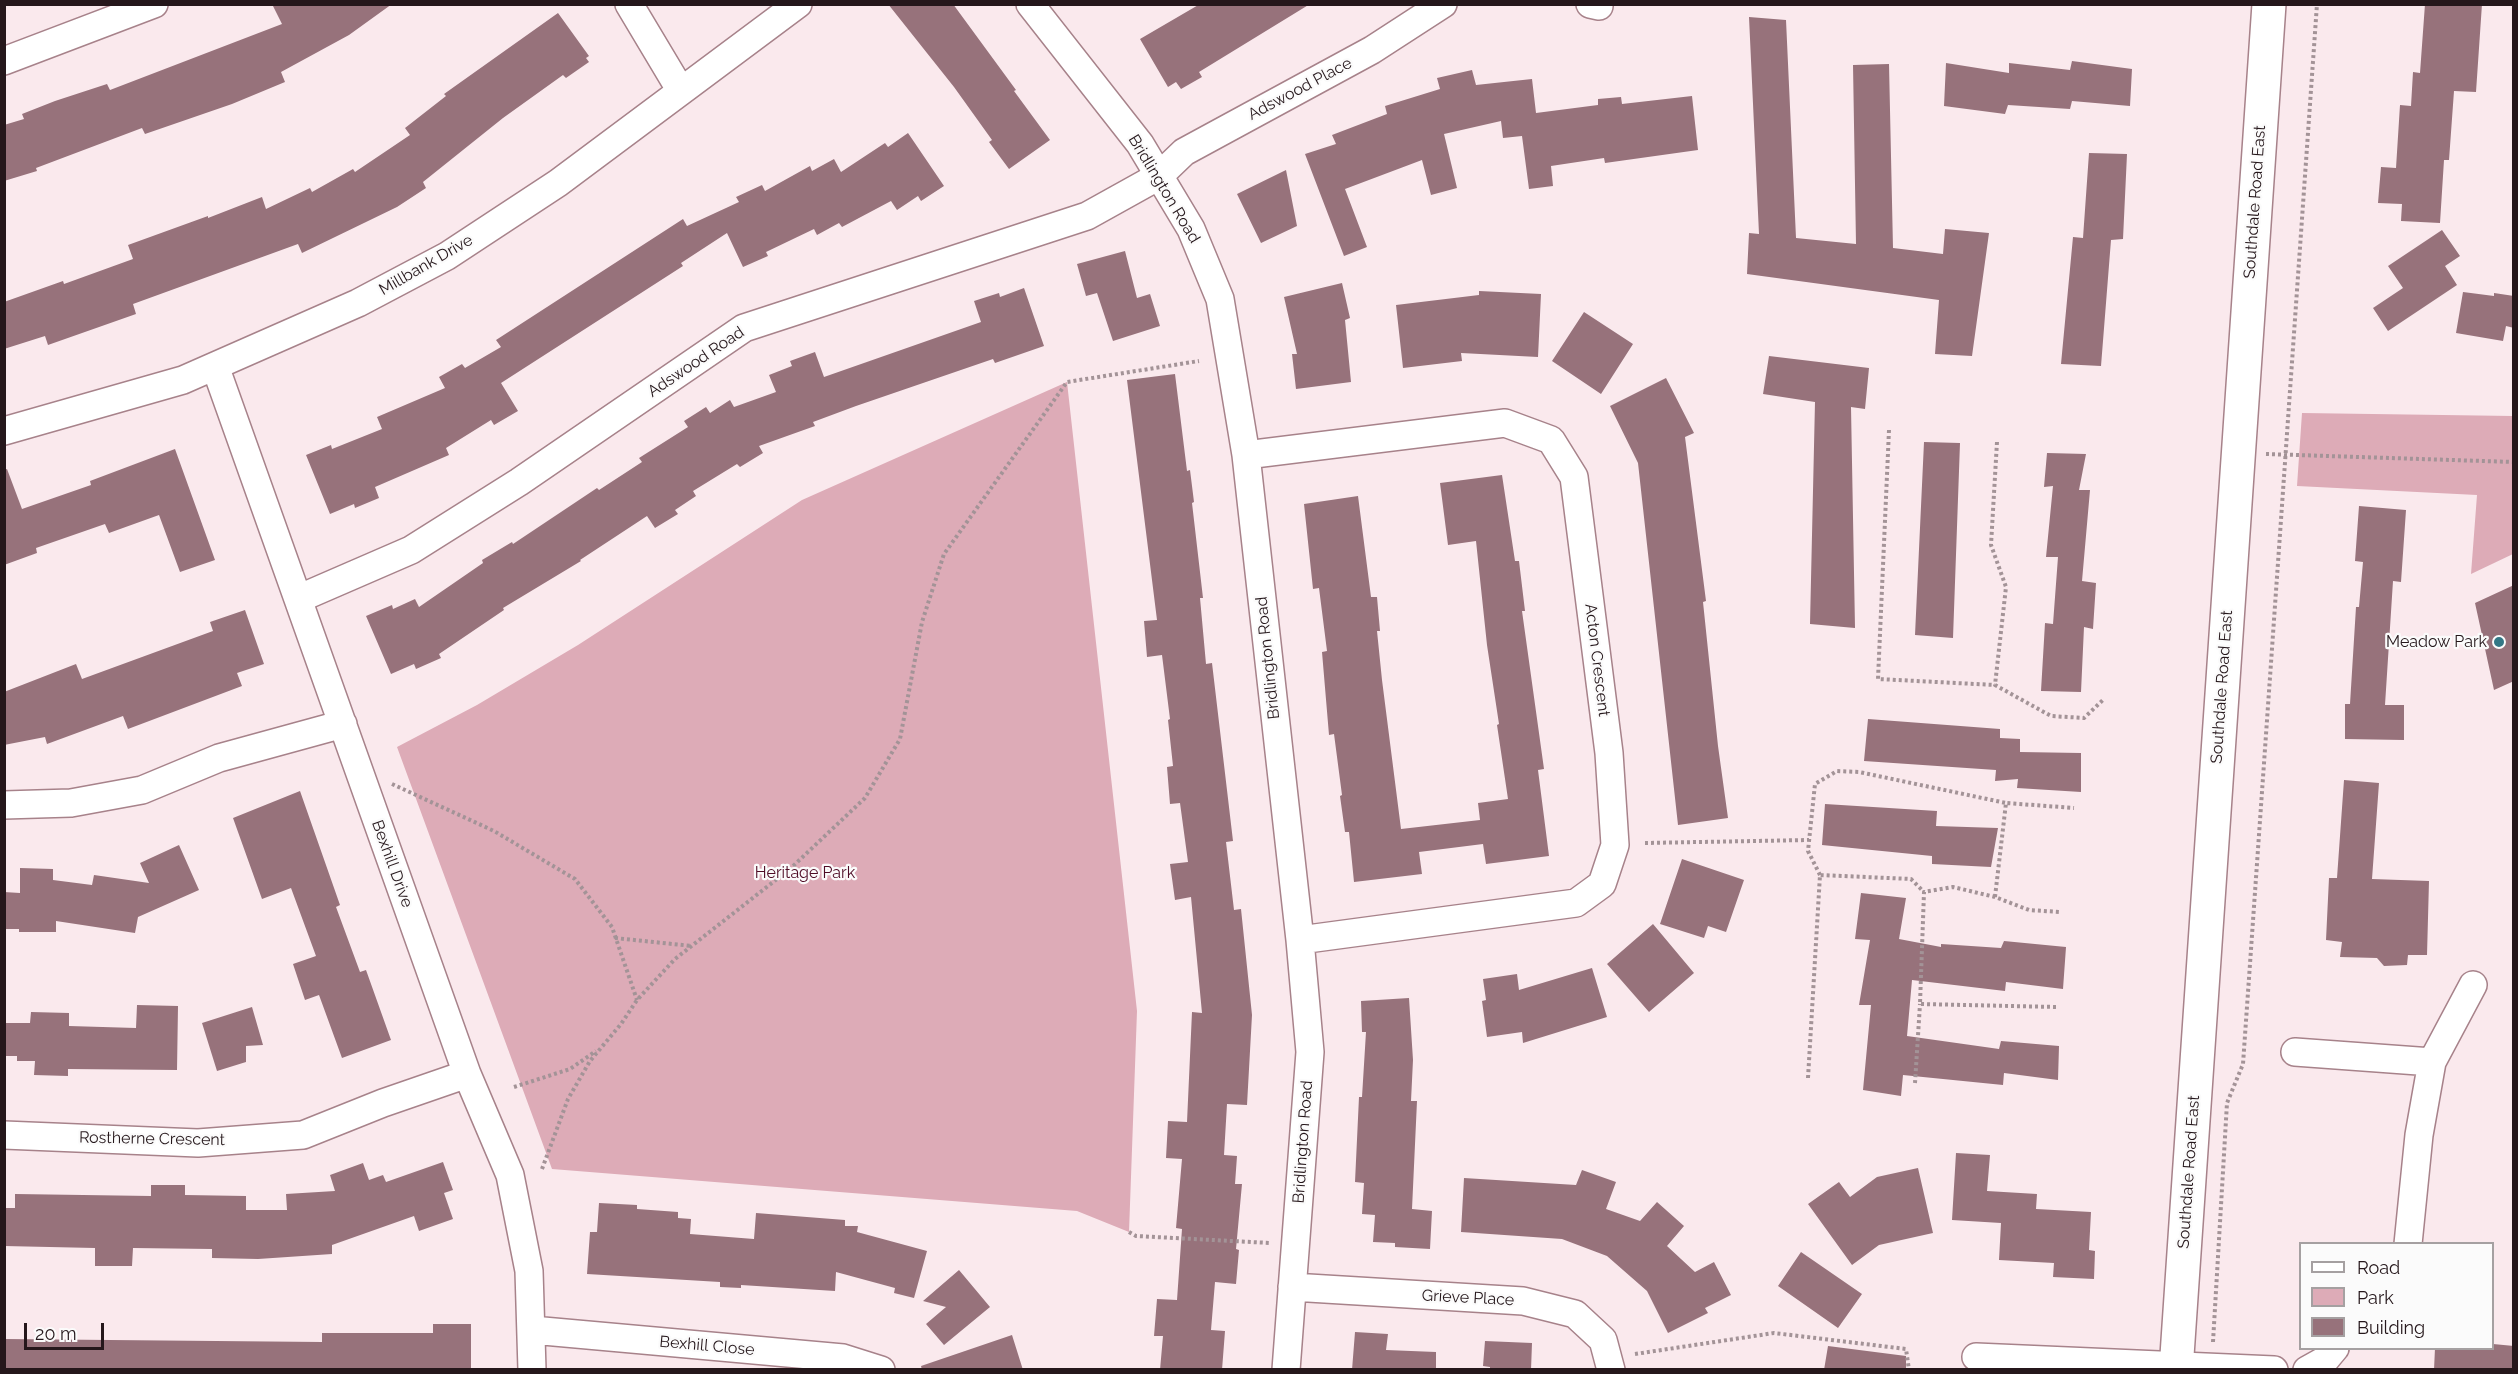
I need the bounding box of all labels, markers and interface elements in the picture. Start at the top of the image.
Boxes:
street label: Adswood Place [1245,54,1355,124]
street label: Southdale Road East [2240,125,2270,279]
street label: Bridlington Road [1124,131,1204,247]
street label: Millbank Drive [376,230,476,300]
street label: Adswood Road [644,323,748,401]
street label: Bridlington Road [1252,596,1284,720]
street label: Acton Crescent [1581,602,1613,718]
street label: Southdale Road East [2207,610,2237,764]
place label: Meadow Park [2386,632,2487,652]
marker: Meadow Park [2492,635,2506,649]
street label: Bexhill Drive [367,818,417,910]
park label: Heritage Park [755,863,855,883]
street label: Bridlington Road [1289,1080,1317,1204]
street label: Southdale Road East [2174,1095,2204,1249]
street label: Rostherne Crescent [79,1128,225,1150]
legend [2299,1242,2494,1350]
text: Road [2357,1257,2400,1278]
street label: Grieve Place [1421,1286,1515,1310]
text: Park [2357,1287,2394,1308]
scale bar [27,1311,106,1349]
text: Building [2357,1317,2425,1338]
text: 20 m [35,1323,77,1344]
street label: Bexhill Close [659,1332,755,1360]

